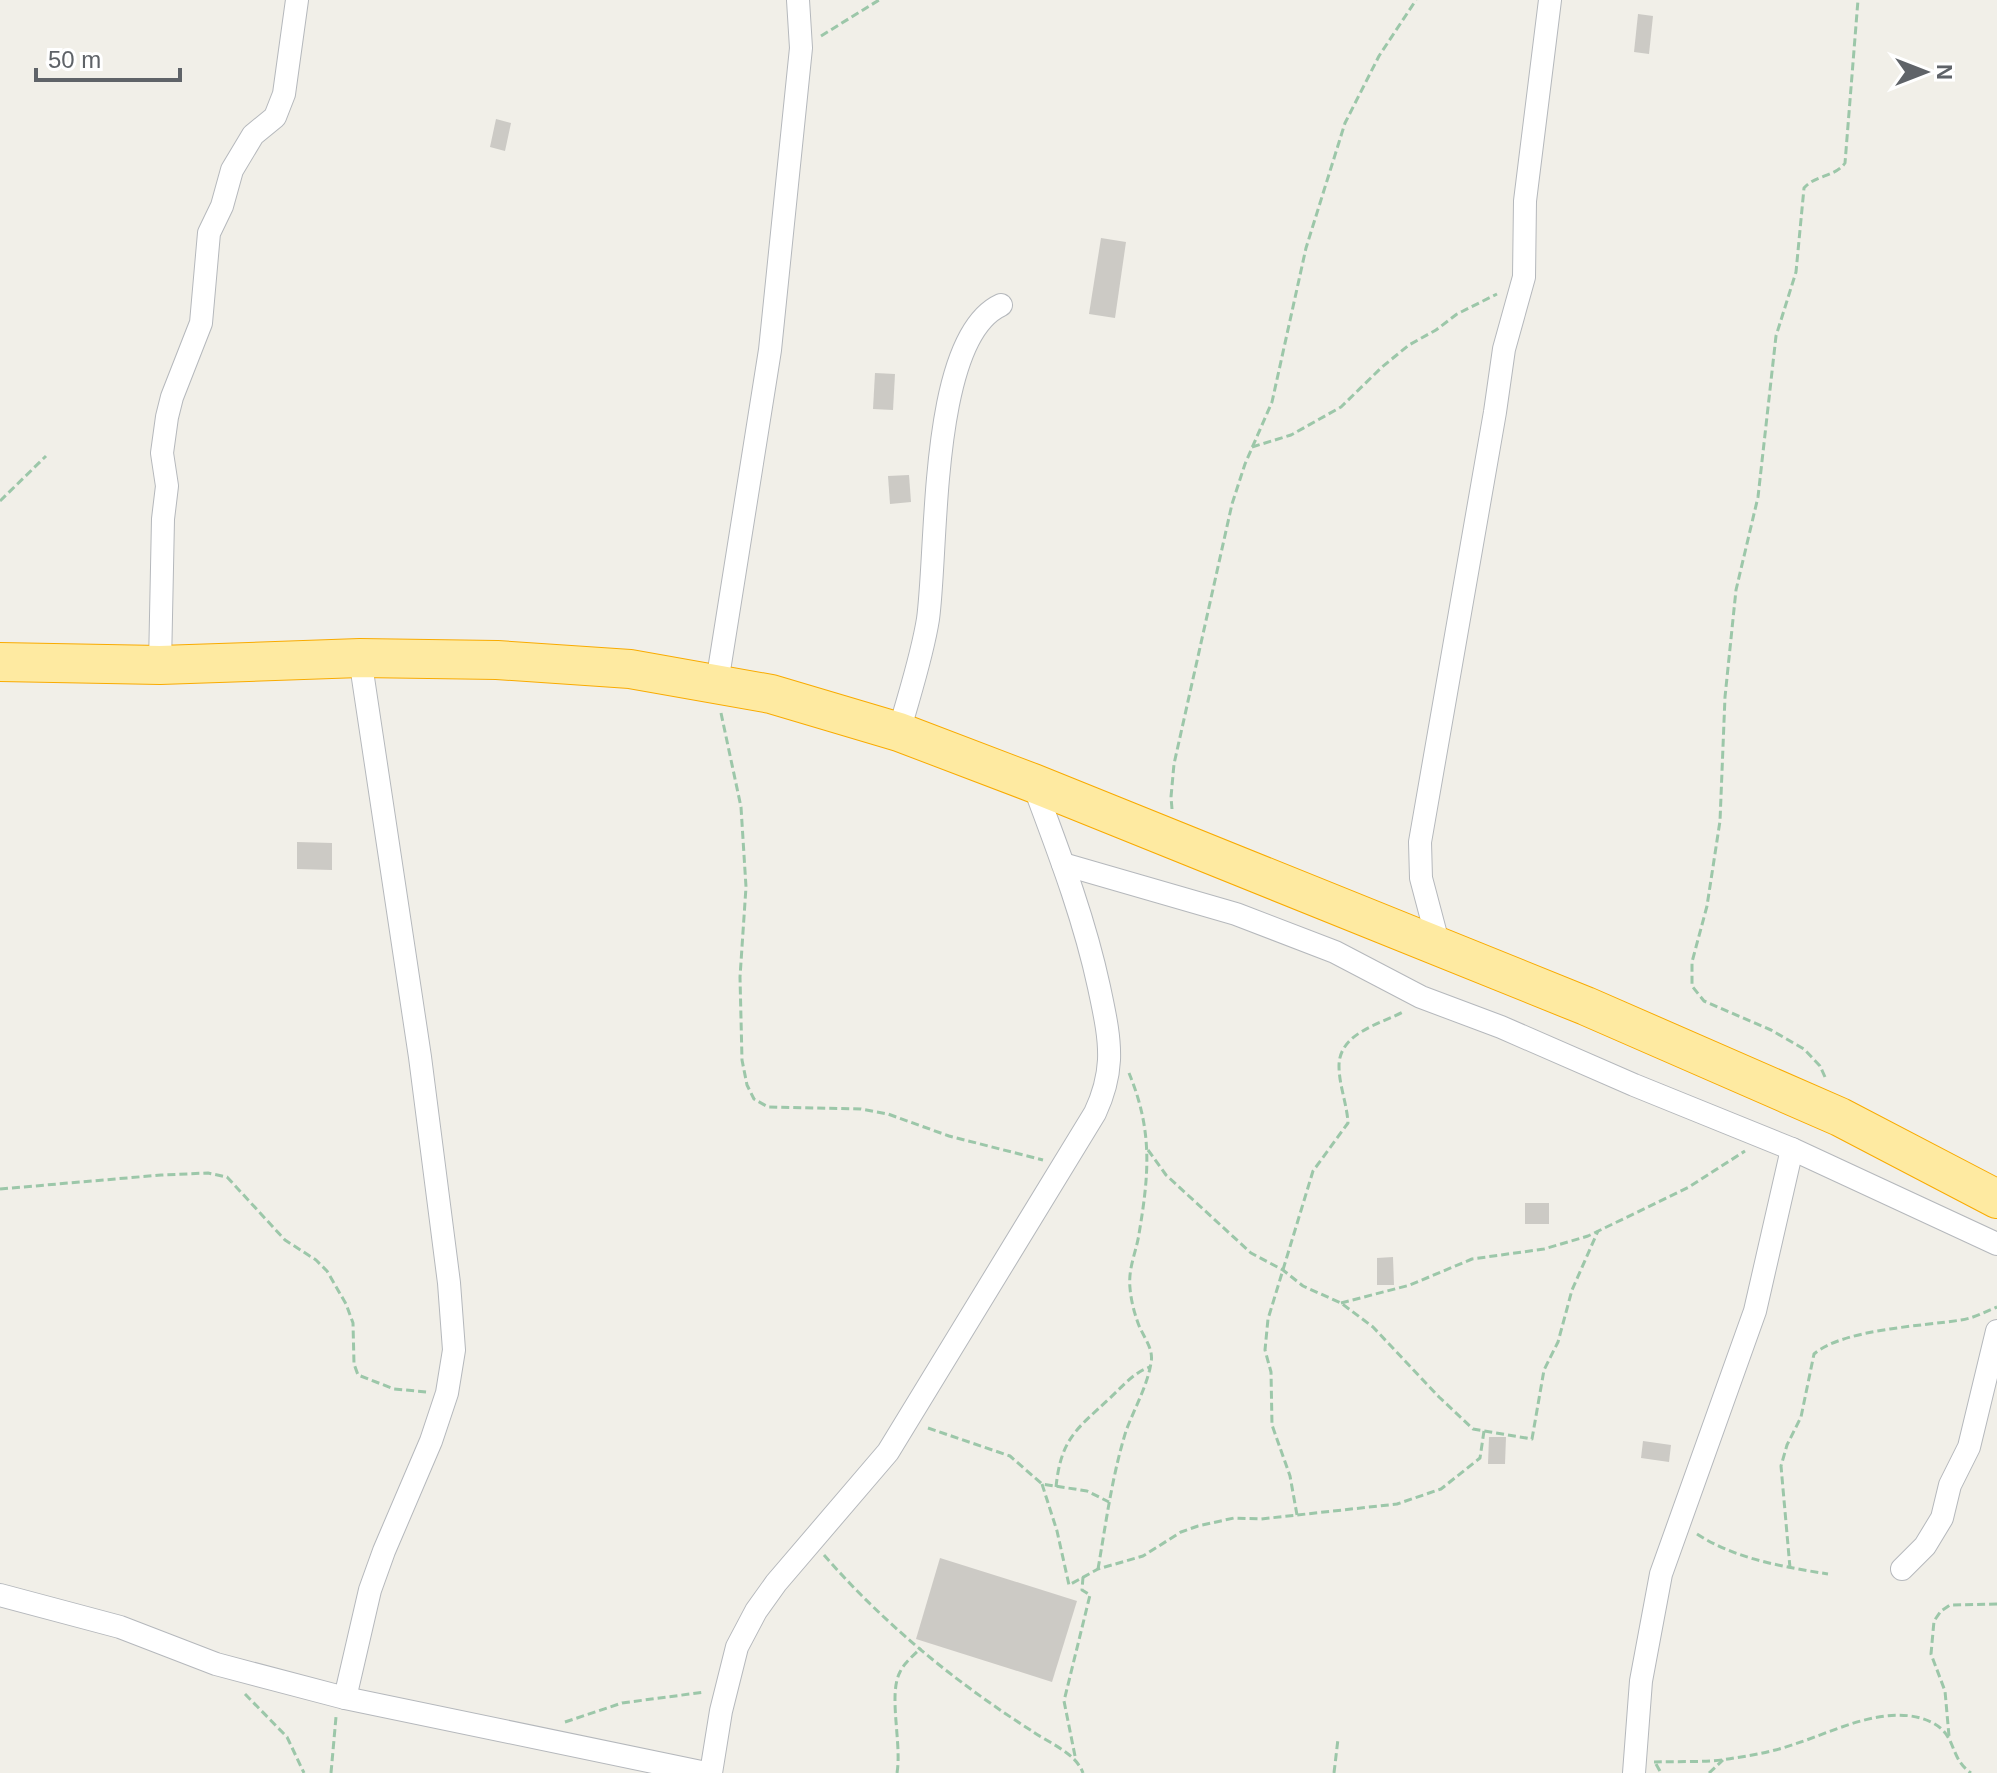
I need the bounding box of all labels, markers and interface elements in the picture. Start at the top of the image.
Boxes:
scale bar [36,32,180,82]
north arrow [1885,32,1965,112]
text: 50 m [48,46,101,73]
text: N [1932,64,1957,80]

